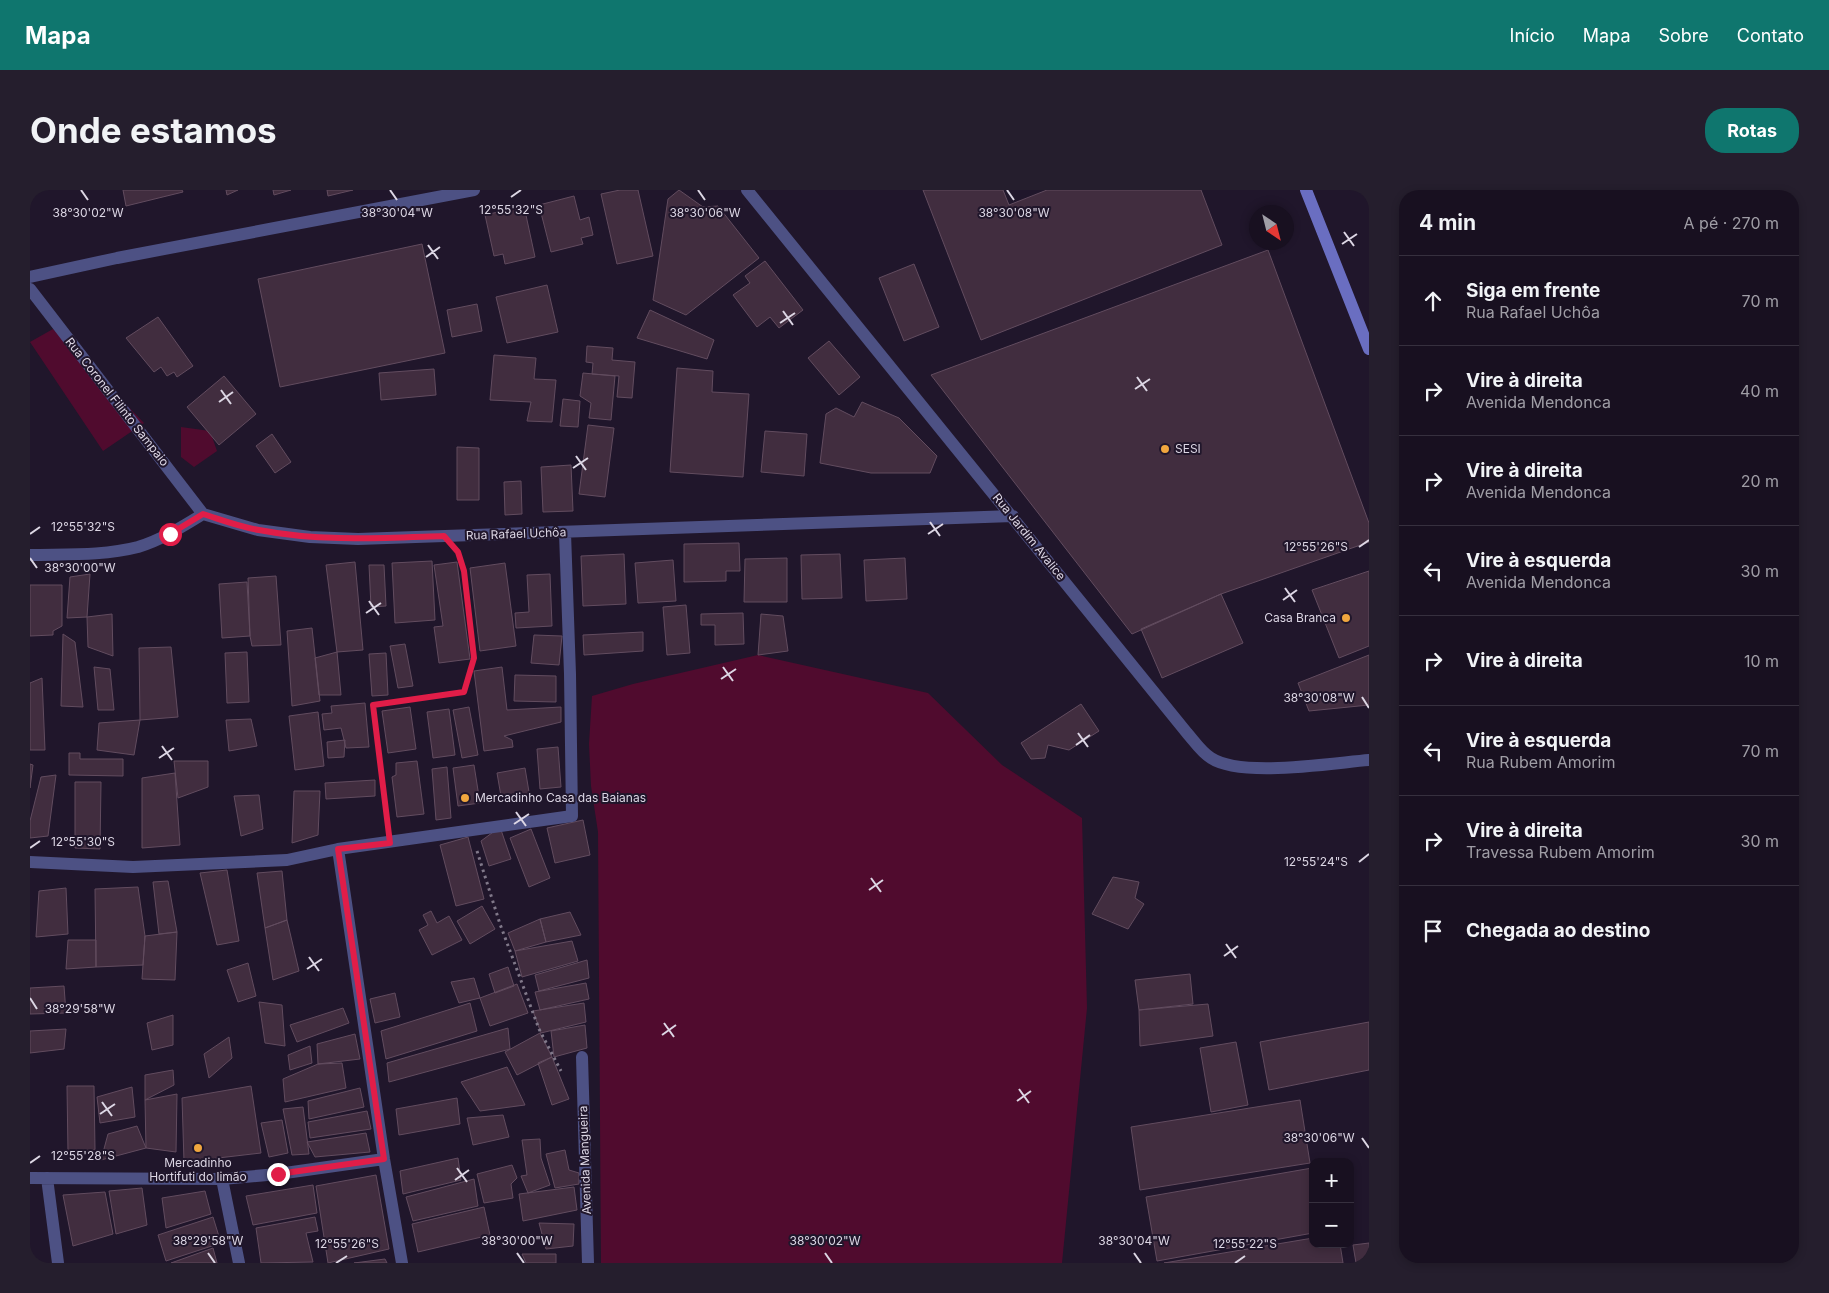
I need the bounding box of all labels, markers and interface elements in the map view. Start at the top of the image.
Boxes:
text: Mapa [25,21,91,50]
text: Início [1510,25,1555,46]
text: Mapa [1583,25,1630,46]
text: Sobre [1658,25,1709,46]
text: Contato [1737,25,1804,46]
button: Rotas [1705,108,1799,153]
text: Onde estamos [30,109,277,151]
text: 12°55'32"S [479,202,543,217]
text: 38°30'02"W [52,205,124,220]
text: 38°30'04"W [361,205,433,220]
text: 38°30'06"W [669,205,741,220]
text: 38°30'08"W [978,205,1050,220]
north arrow [1249,205,1294,250]
text: 4 min [1419,210,1476,235]
text: A pé · 270 m [1684,213,1779,233]
text: Siga em frente [1466,279,1600,302]
icon: ahead [1419,287,1447,315]
text: 70 m [1742,291,1779,311]
text: Rua Rafael Uchôa [1466,302,1600,322]
street label: Rua Coronel Filinto Sampaio [62,334,172,469]
text: Vire à direita [1466,369,1583,392]
icon: right [1419,377,1447,405]
text: 40 m [1740,381,1779,401]
text: Avenida Mendonca [1466,392,1611,412]
place label: SESI [1175,441,1201,456]
marker: SESI [1159,443,1171,455]
text: Vire à direita [1466,459,1583,482]
icon: right [1419,467,1447,495]
text: 20 m [1741,471,1779,491]
text: Avenida Mendonca [1466,482,1611,502]
street label: Rua Jardim Avalice [990,490,1069,583]
text: 12°55'32"S [51,519,115,534]
route start [159,523,182,546]
street label: Rua Rafael Uchôa [465,524,566,543]
text: 12°55'26"S [1284,539,1348,554]
text: Vire à esquerda [1466,549,1611,572]
icon: left [1419,557,1447,585]
text: 38°30'00"W [44,560,116,575]
text: 30 m [1741,561,1779,581]
text: Avenida Mendonca [1466,572,1611,592]
place label: Casa Branca [1264,610,1336,625]
marker: Casa Branca [1340,612,1352,624]
icon: right [1419,647,1447,675]
text: Vire à direita [1466,649,1583,672]
text: 10 m [1744,651,1779,671]
text: 38°30'08"W [1283,690,1355,705]
text: Vire à esquerda [1466,729,1611,752]
icon: left [1419,737,1447,765]
text: 70 m [1742,741,1779,761]
text: Rua Rubem Amorim [1466,752,1615,772]
place label: Mercadinho Casa das Baianas [475,790,646,805]
marker: Mercadinho Casa das Baianas [459,792,471,804]
text: Vire à direita [1466,819,1583,842]
icon: right [1419,827,1447,855]
text: 30 m [1741,831,1779,851]
text: 12°55'30"S [51,834,115,849]
text: Travessa Rubem Amorim [1466,842,1655,862]
text: 12°55'24"S [1284,854,1348,869]
icon: arrive [1419,917,1447,945]
text: Chegada ao destino [1466,919,1650,942]
text: 38°29'58"W [45,1001,115,1016]
street label: Avenida Mangueira [575,1105,594,1215]
text: 38°30'06"W [1283,1130,1355,1145]
marker: Mercadinho Hortifuti do limão [192,1142,204,1154]
text: 12°55'28"S [51,1148,115,1163]
place label: Mercadinho Hortifuti do limão [149,1155,247,1184]
map controls [1309,1158,1354,1248]
button: + [1309,1158,1354,1203]
route end [267,1163,290,1186]
button: − [1309,1203,1354,1248]
text: 38°29'58"W [173,1233,243,1248]
text: 38°30'00"W [481,1233,553,1248]
text: 38°30'02"W [789,1233,861,1248]
text: 38°30'04"W [1098,1233,1170,1248]
text: 12°55'26"S [315,1236,379,1251]
text: 12°55'22"S [1213,1236,1277,1251]

